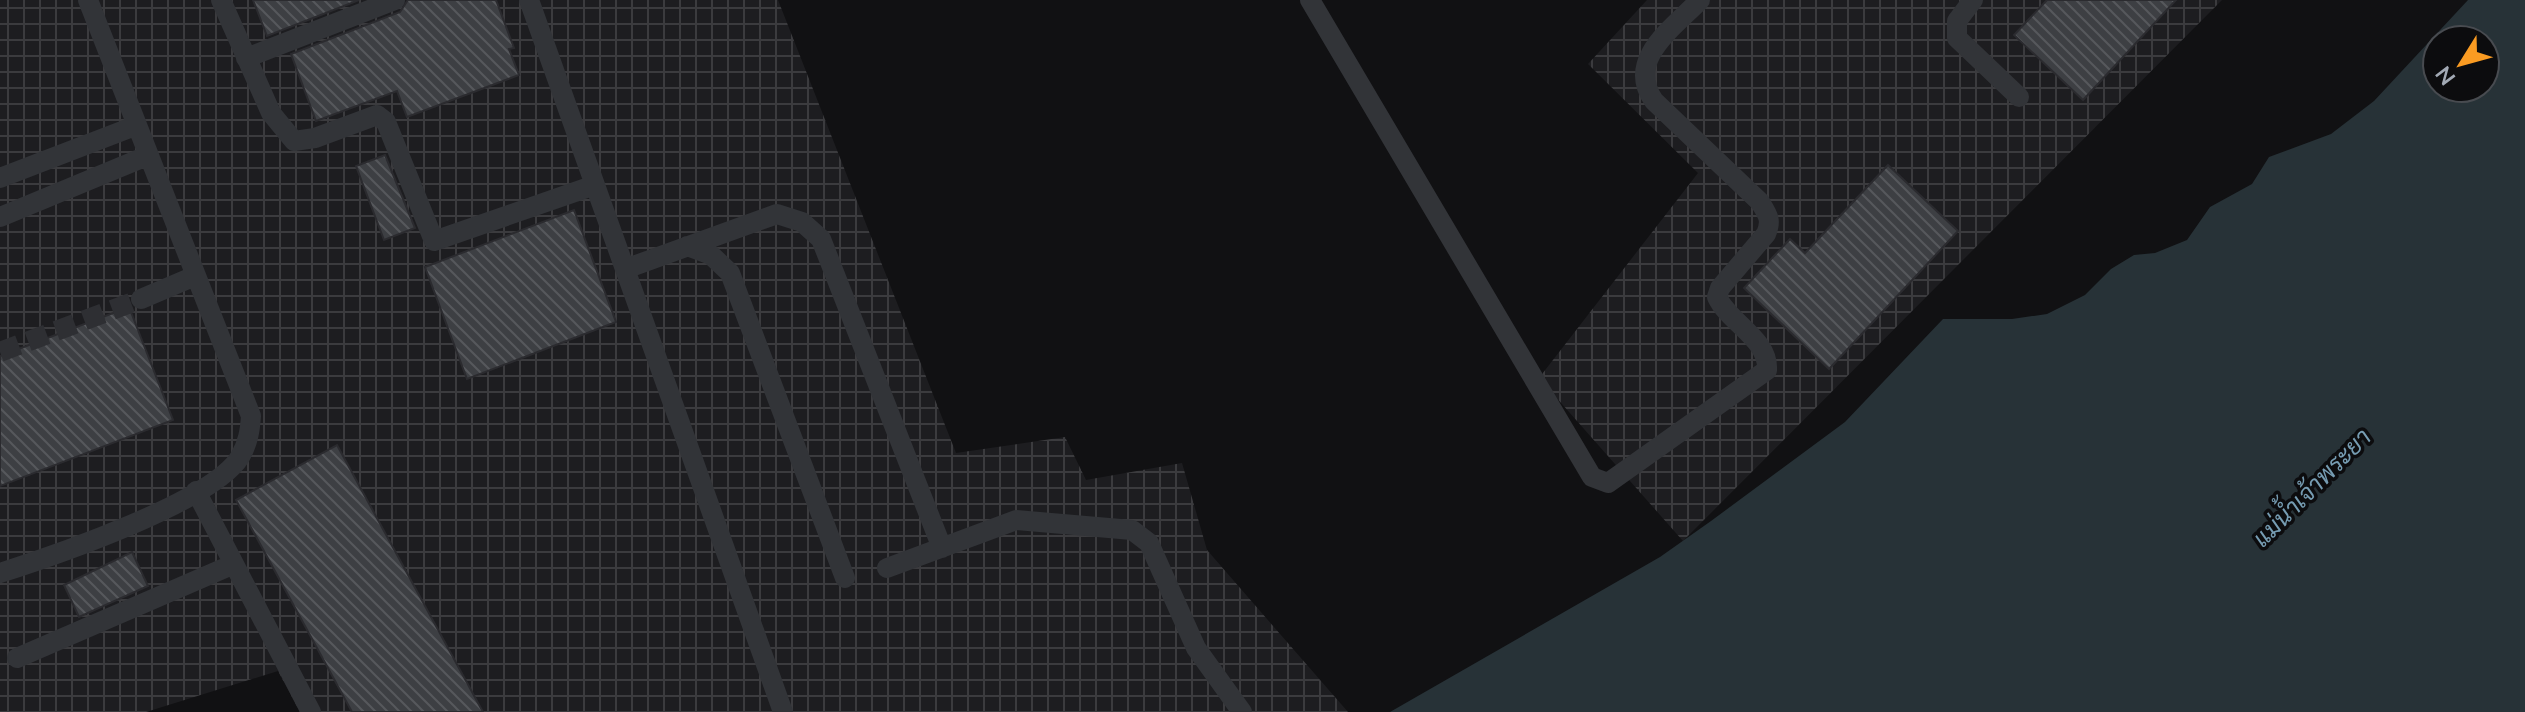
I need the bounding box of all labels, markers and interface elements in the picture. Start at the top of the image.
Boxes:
north arrow [2421,24,2501,104]
text: N [2429,61,2461,91]
water label: แม่น้ำเจ้าพระยา [2243,419,2377,553]

